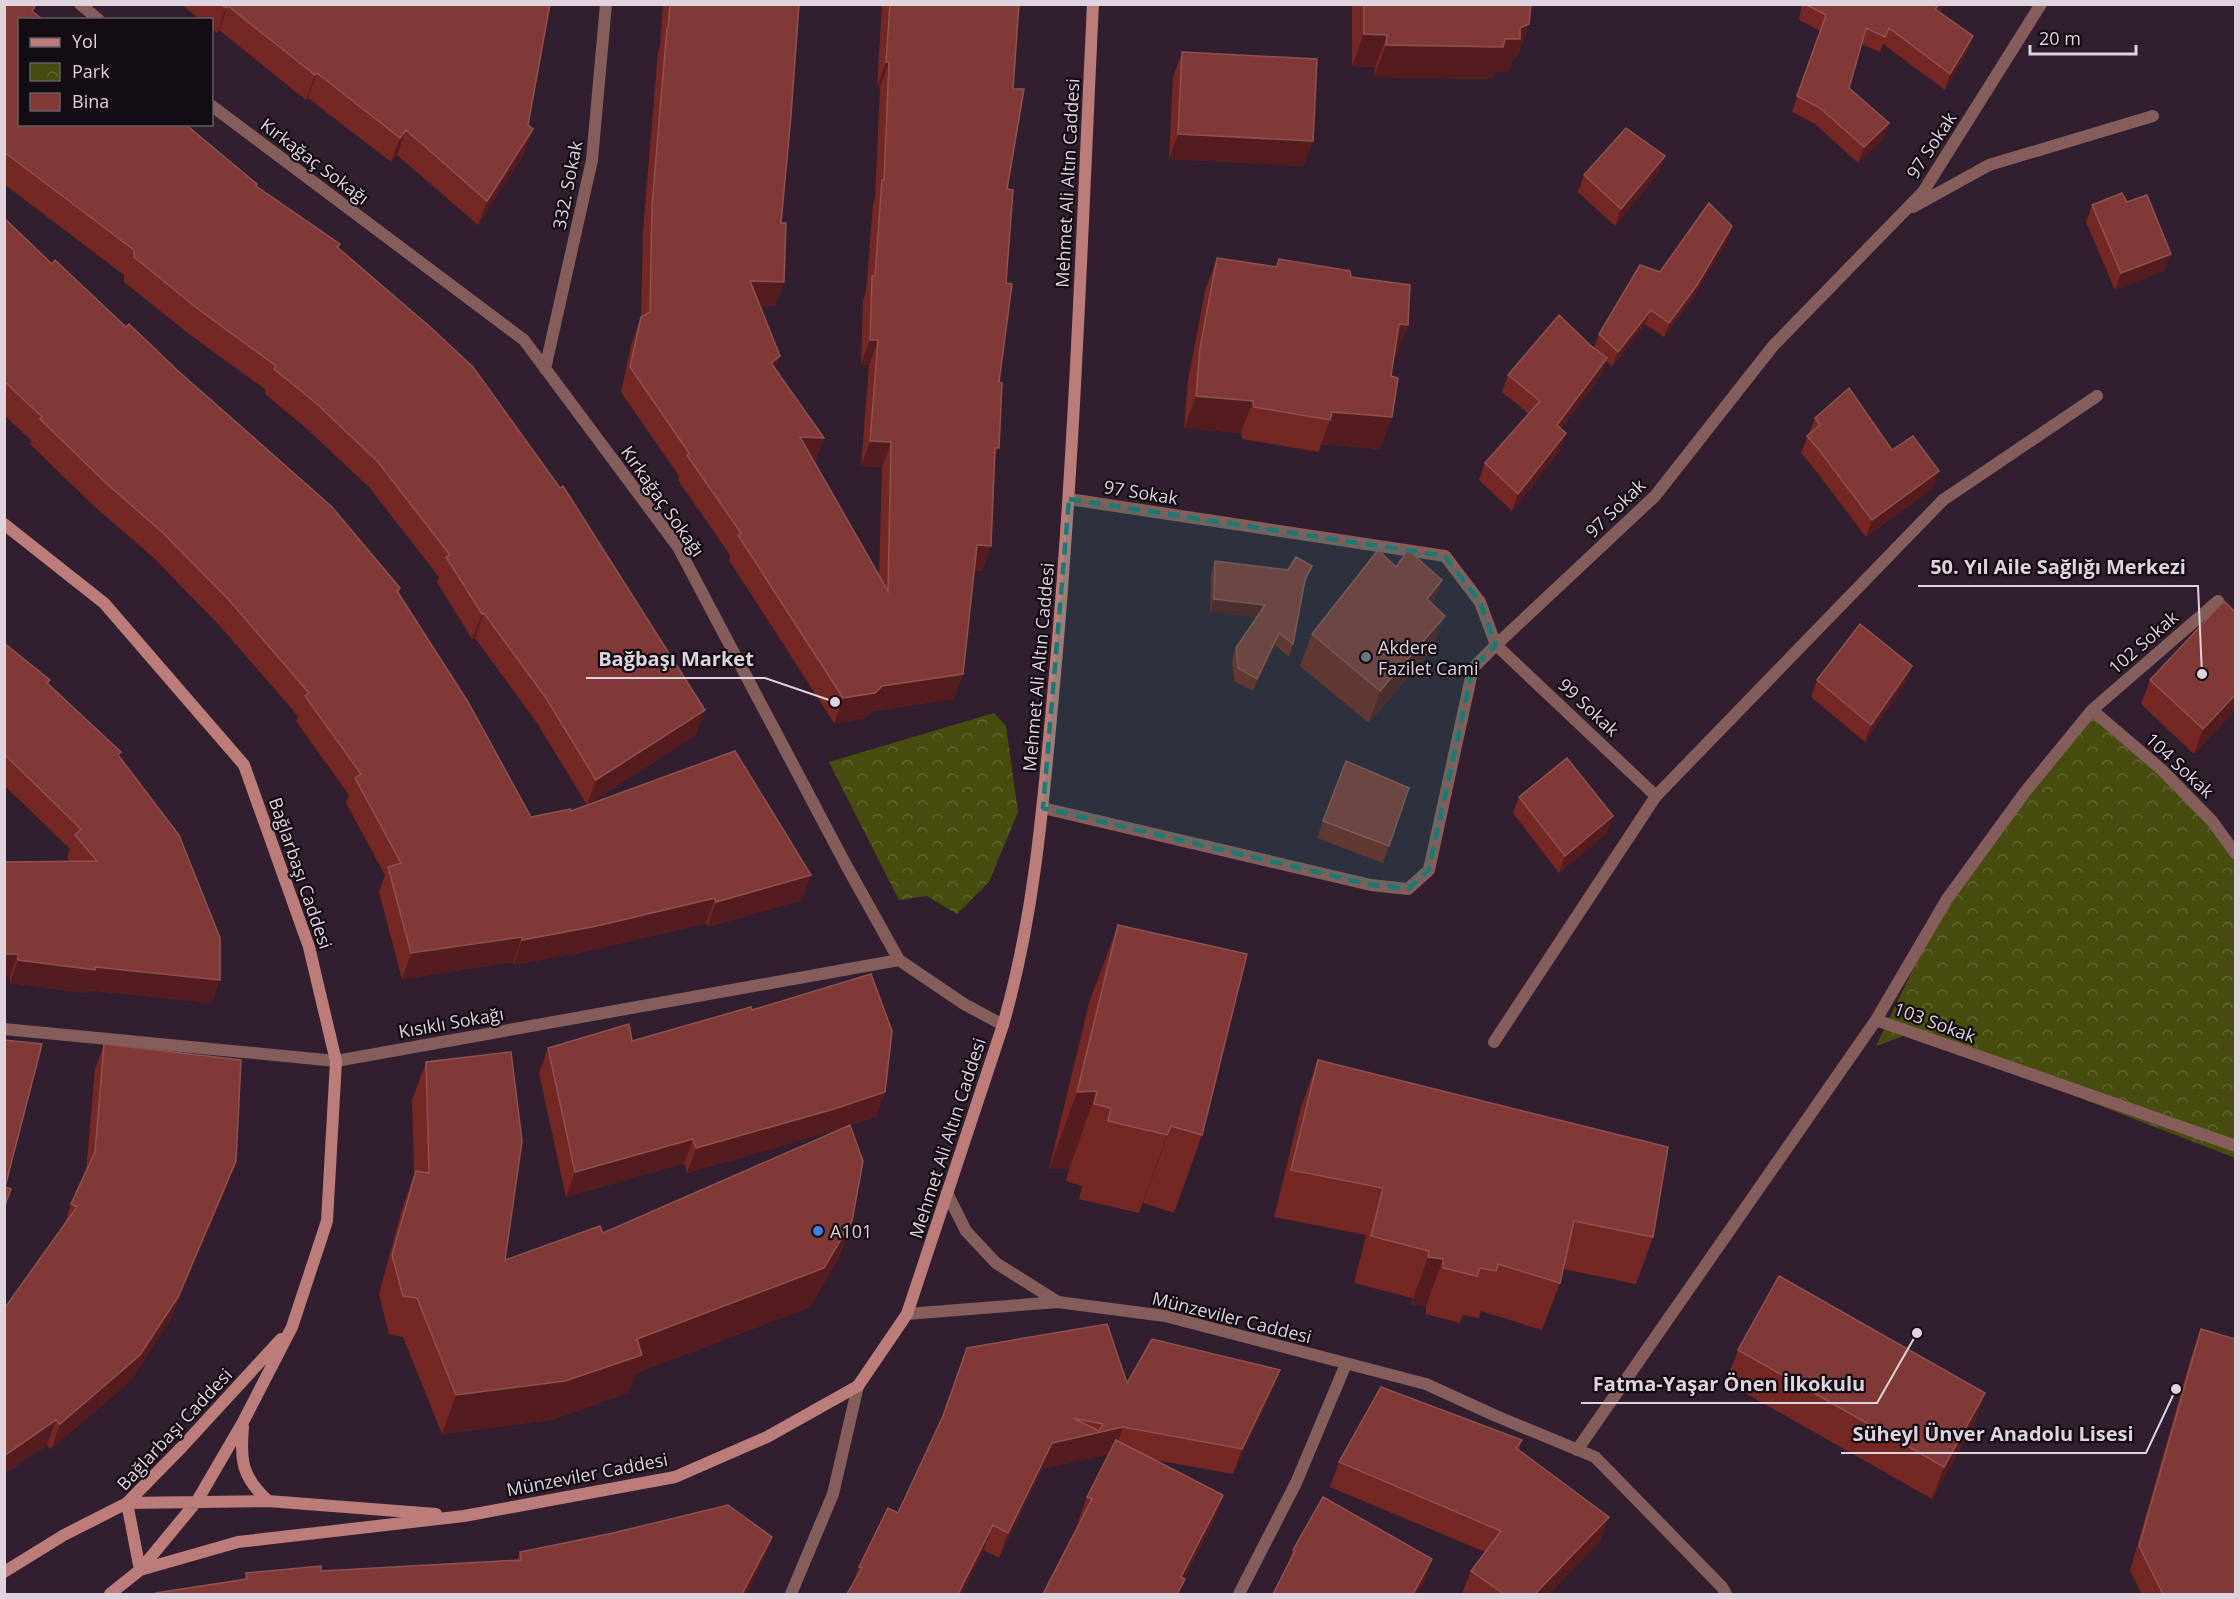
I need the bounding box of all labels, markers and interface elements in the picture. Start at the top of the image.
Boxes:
legend [18,18,213,126]
scale bar [2030,18,2136,56]
text: 20 m [2039,26,2081,50]
text: Yol [72,29,97,53]
text: Park [72,59,110,83]
street label: Mehmet Ali Altın Caddesi [1050,78,1084,288]
text: Bina [72,89,109,113]
street label: 97 Sokak [1901,107,1962,183]
street label: Kırkağaç Sokağı [256,112,374,210]
street label: 332. Sokak [547,138,587,231]
street label: Kırkağaç Sokağı [616,441,710,561]
street label: 97 Sokak [1580,473,1651,543]
street label: 97 Sokak [1102,474,1180,510]
callout: 50. Yıl Aile Sağlığı Merkezi [1918,548,2198,586]
text: 50. Yıl Aile Sağlığı Merkezi [1930,553,2186,580]
street label: Mehmet Ali Altın Caddesi [1017,562,1059,772]
street label: 102 Sokak [2103,605,2183,679]
place label: Akdere Fazilet Cami [1378,635,1479,680]
callout: Bağbaşı Market [586,640,765,678]
text: Bağbaşı Market [598,645,754,672]
marker: Akdere Fazilet Cami [1359,650,1373,664]
street label: 99 Sokak [1553,673,1625,742]
street label: 104 Sokak [2141,727,2220,803]
street label: Bağlarbaşı Caddesi [264,794,338,952]
street label: 103 Sokak [1891,996,1980,1048]
street label: Kısıklı Sokağı [397,1001,505,1043]
street label: Mehmet Ali Altın Caddesi [903,1035,991,1241]
place label: A101 [830,1219,872,1243]
marker: A101 [811,1224,825,1238]
street label: Münzeviler Caddesi [1150,1286,1314,1348]
street label: Bağlarbaşı Caddesi [111,1363,237,1495]
callout: Fatma-Yaşar Önen İlkokulu [1581,1365,1877,1403]
text: Fatma-Yaşar Önen İlkokulu [1593,1370,1865,1397]
callout: Süheyl Ünver Anadolu Lisesi [1841,1415,2146,1453]
text: Süheyl Ünver Anadolu Lisesi [1852,1420,2134,1447]
street label: Münzeviler Caddesi [504,1447,670,1501]

